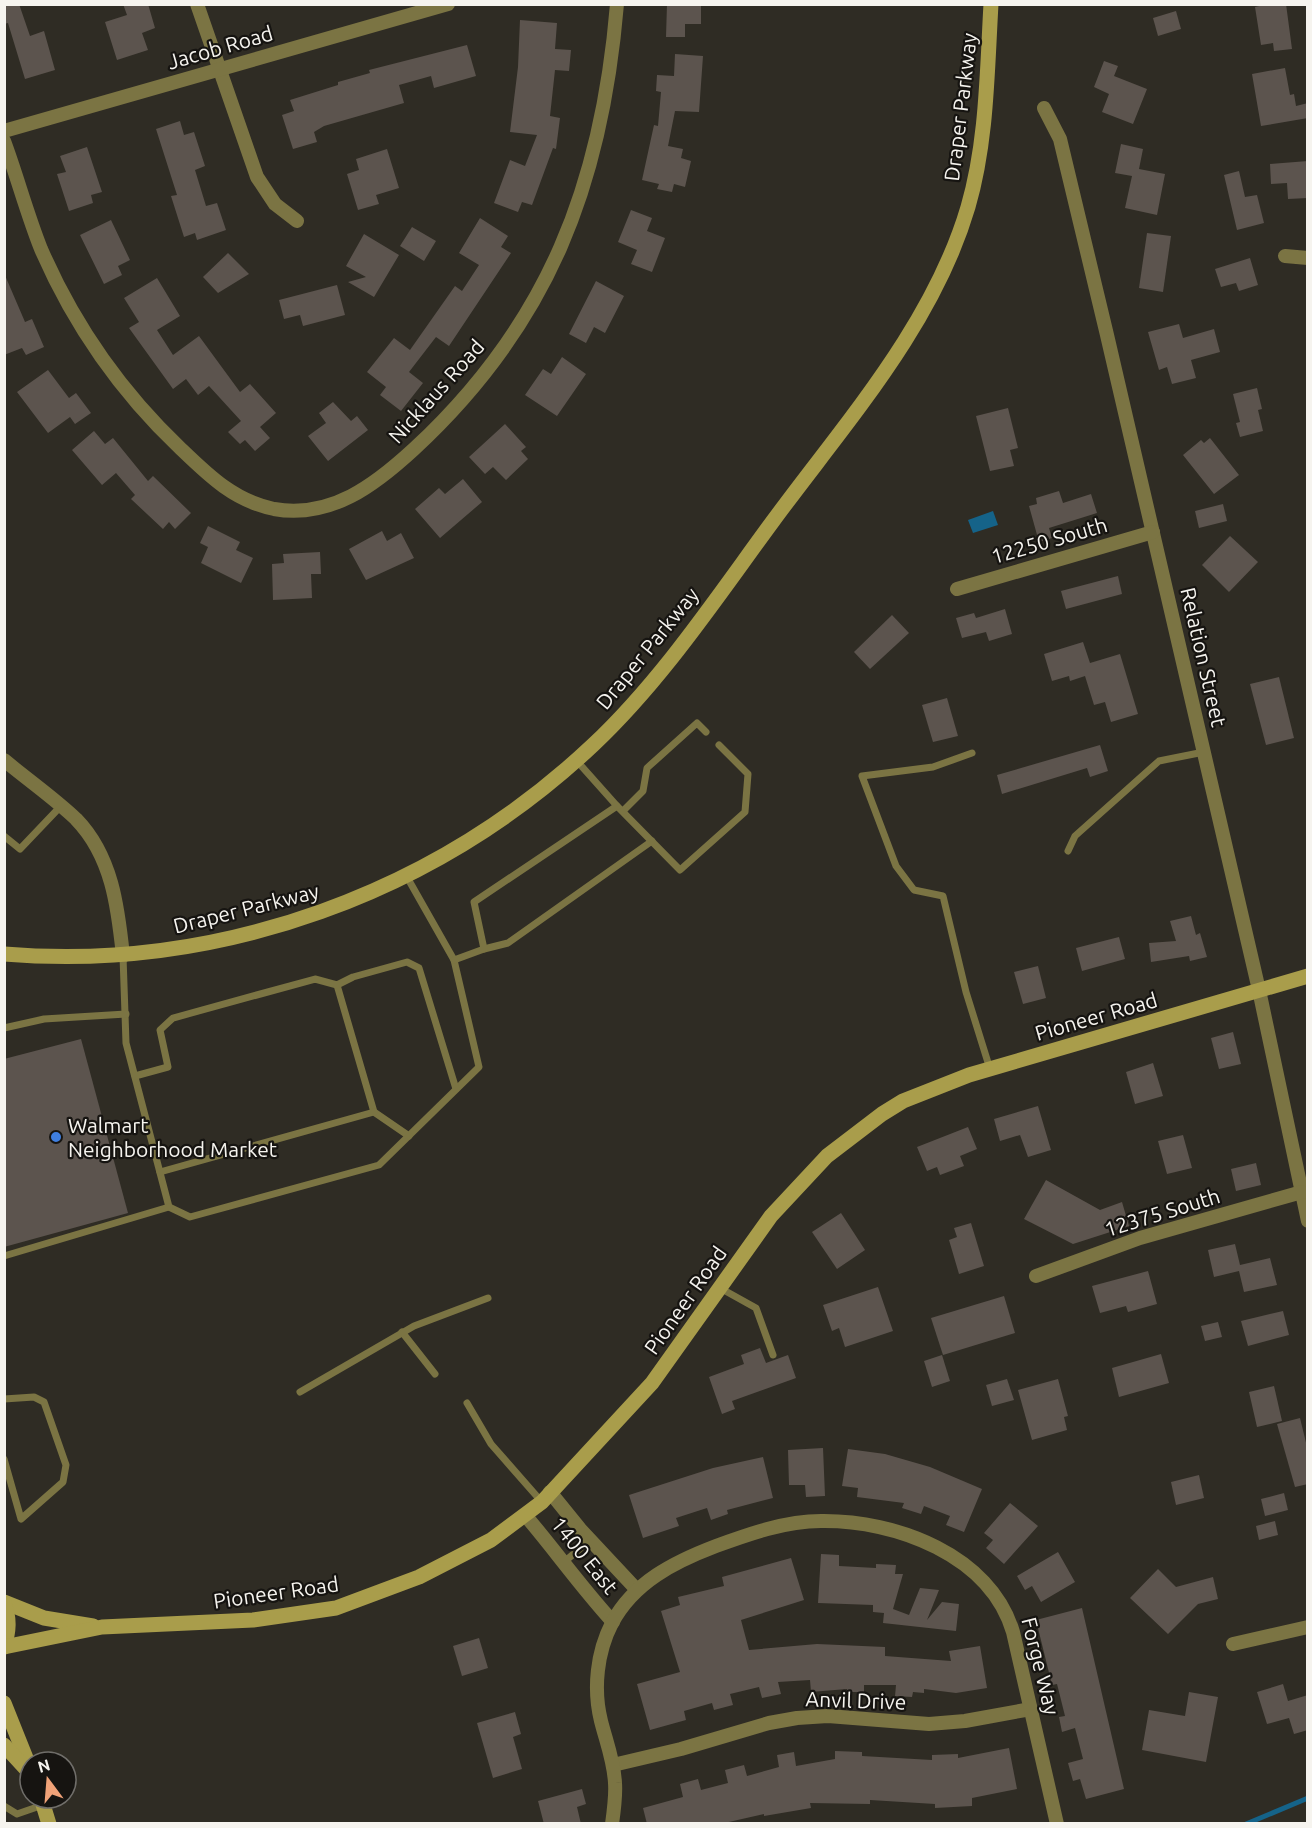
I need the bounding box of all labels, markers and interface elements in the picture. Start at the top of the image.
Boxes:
street label: Jacob Road [164,20,276,74]
street label: Draper Parkway [939,32,981,182]
street label: Nicklaus Road [383,334,489,448]
street label: 12250 South [988,512,1110,568]
street label: Draper Parkway [591,582,703,714]
street label: Relation Street [1176,585,1232,729]
street label: Draper Parkway [171,878,321,938]
street label: Pioneer Road [1032,987,1160,1045]
place label: Walmart Neighborhood Market [68,1113,277,1161]
marker: Walmart Neighborhood Market [49,1130,63,1144]
street label: 12375 South [1101,1183,1223,1241]
street label: Pioneer Road [639,1241,731,1359]
street label: 1400 East [547,1512,623,1598]
street label: Pioneer Road [212,1571,340,1613]
street label: Forge Way [1017,1615,1065,1717]
street label: Anvil Drive [805,1686,907,1714]
north arrow [18,1750,78,1810]
text: N [36,1755,52,1776]

